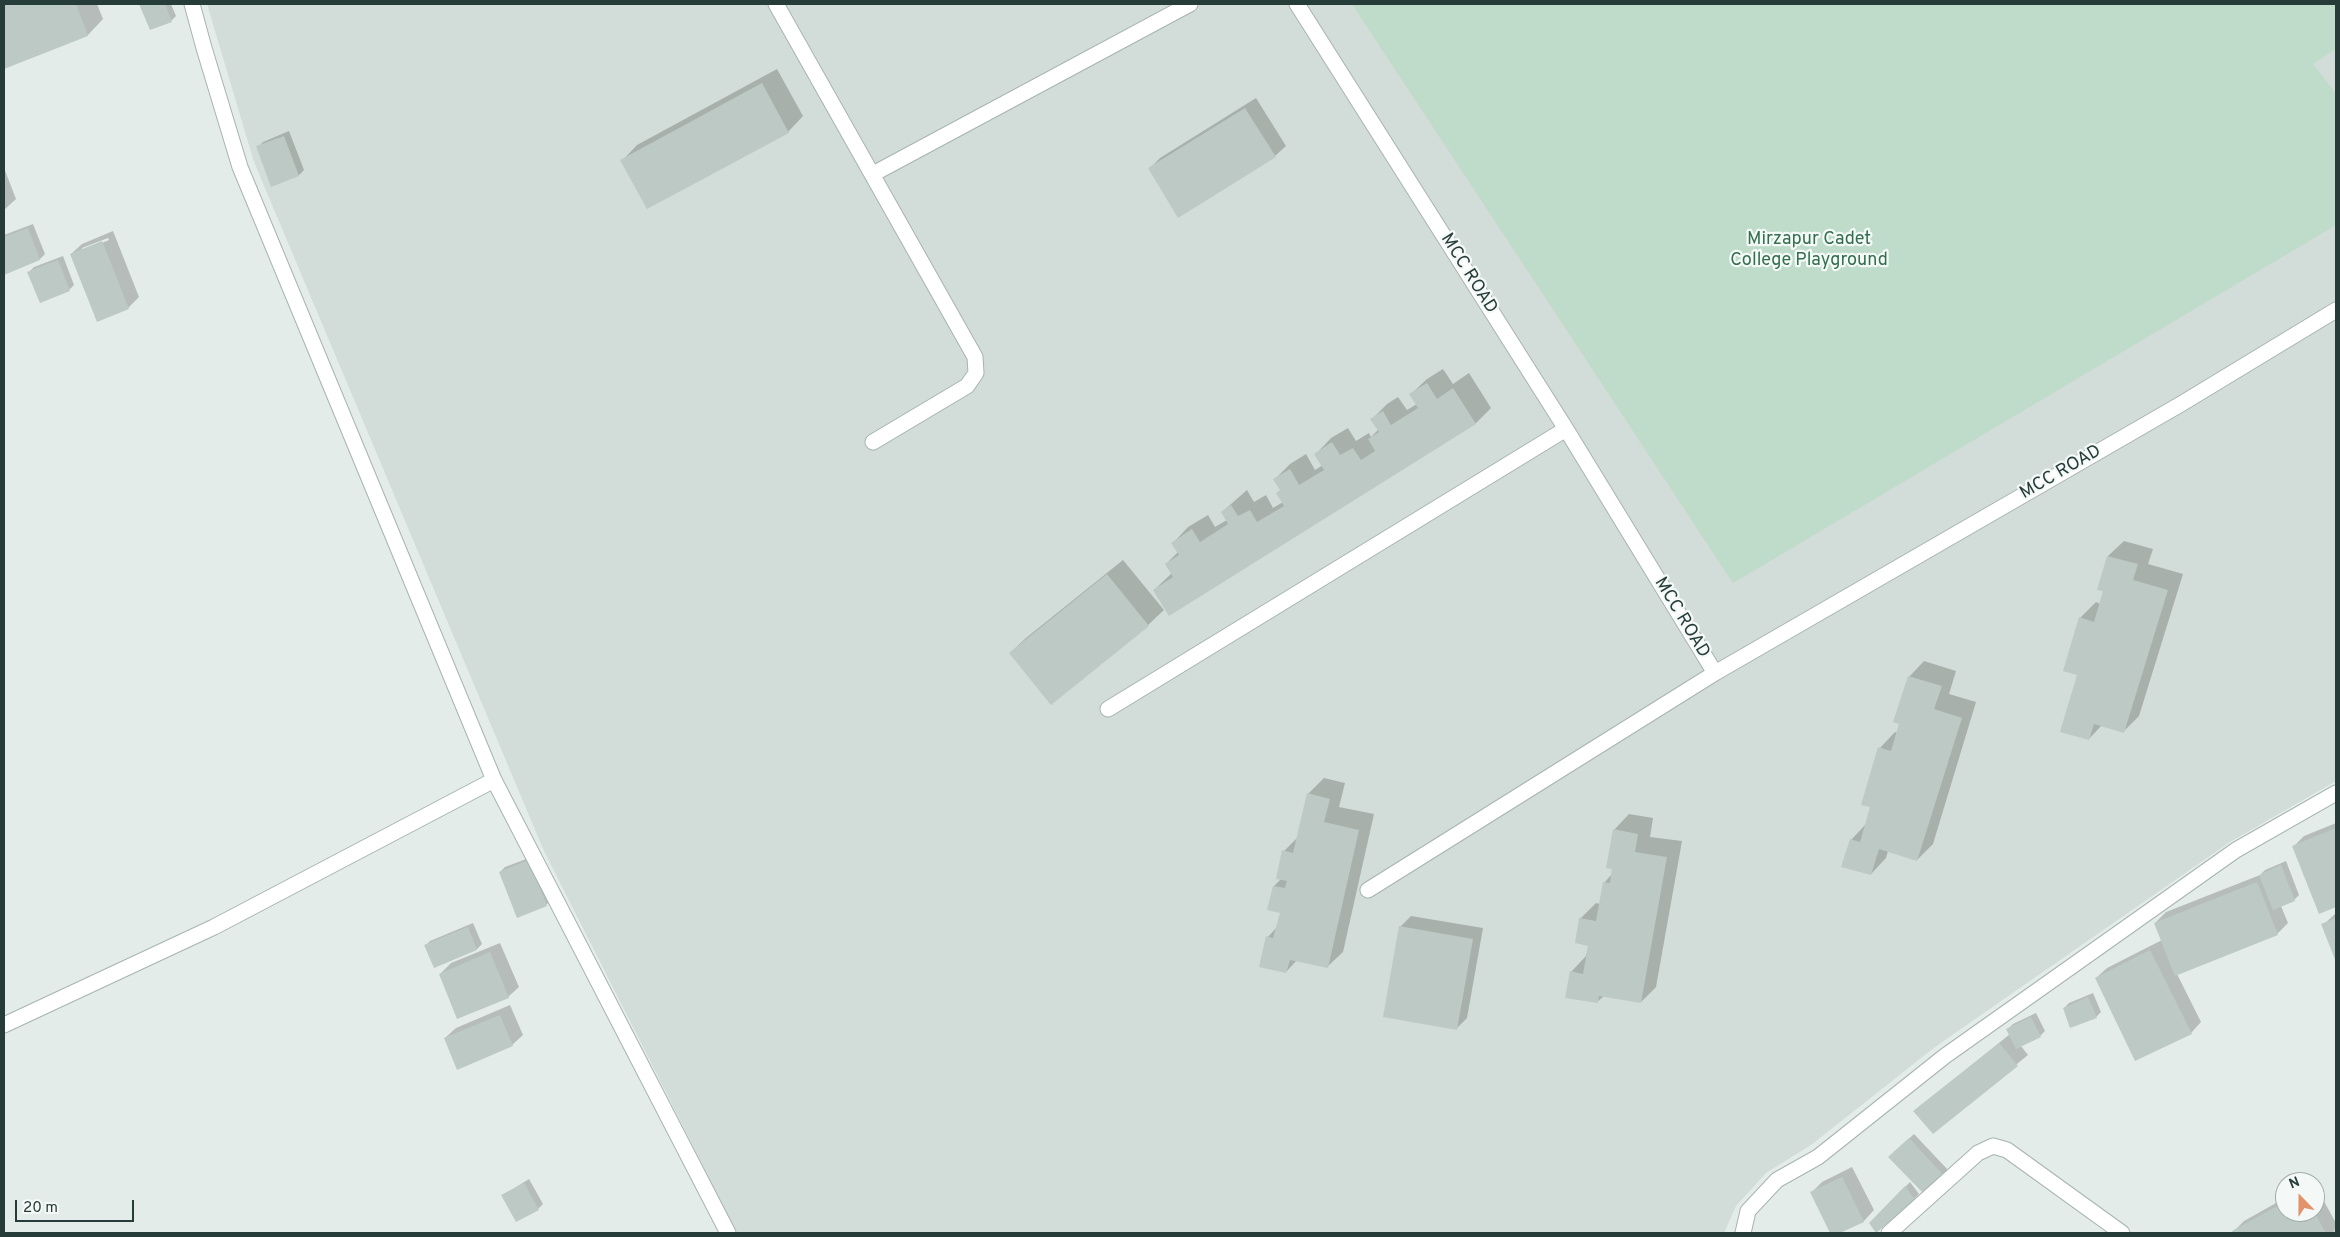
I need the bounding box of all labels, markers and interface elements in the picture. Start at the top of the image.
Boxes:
park label: Mirzapur Cadet College Playground [1730,229,1888,272]
street label: MCC ROAD [1435,230,1501,318]
street label: MCC ROAD [2017,441,2105,505]
street label: MCC ROAD [1649,574,1713,662]
north arrow [2275,1172,2325,1222]
text: N [2287,1174,2302,1193]
scale bar [18,1190,136,1222]
text: 20 m [23,1199,58,1218]

